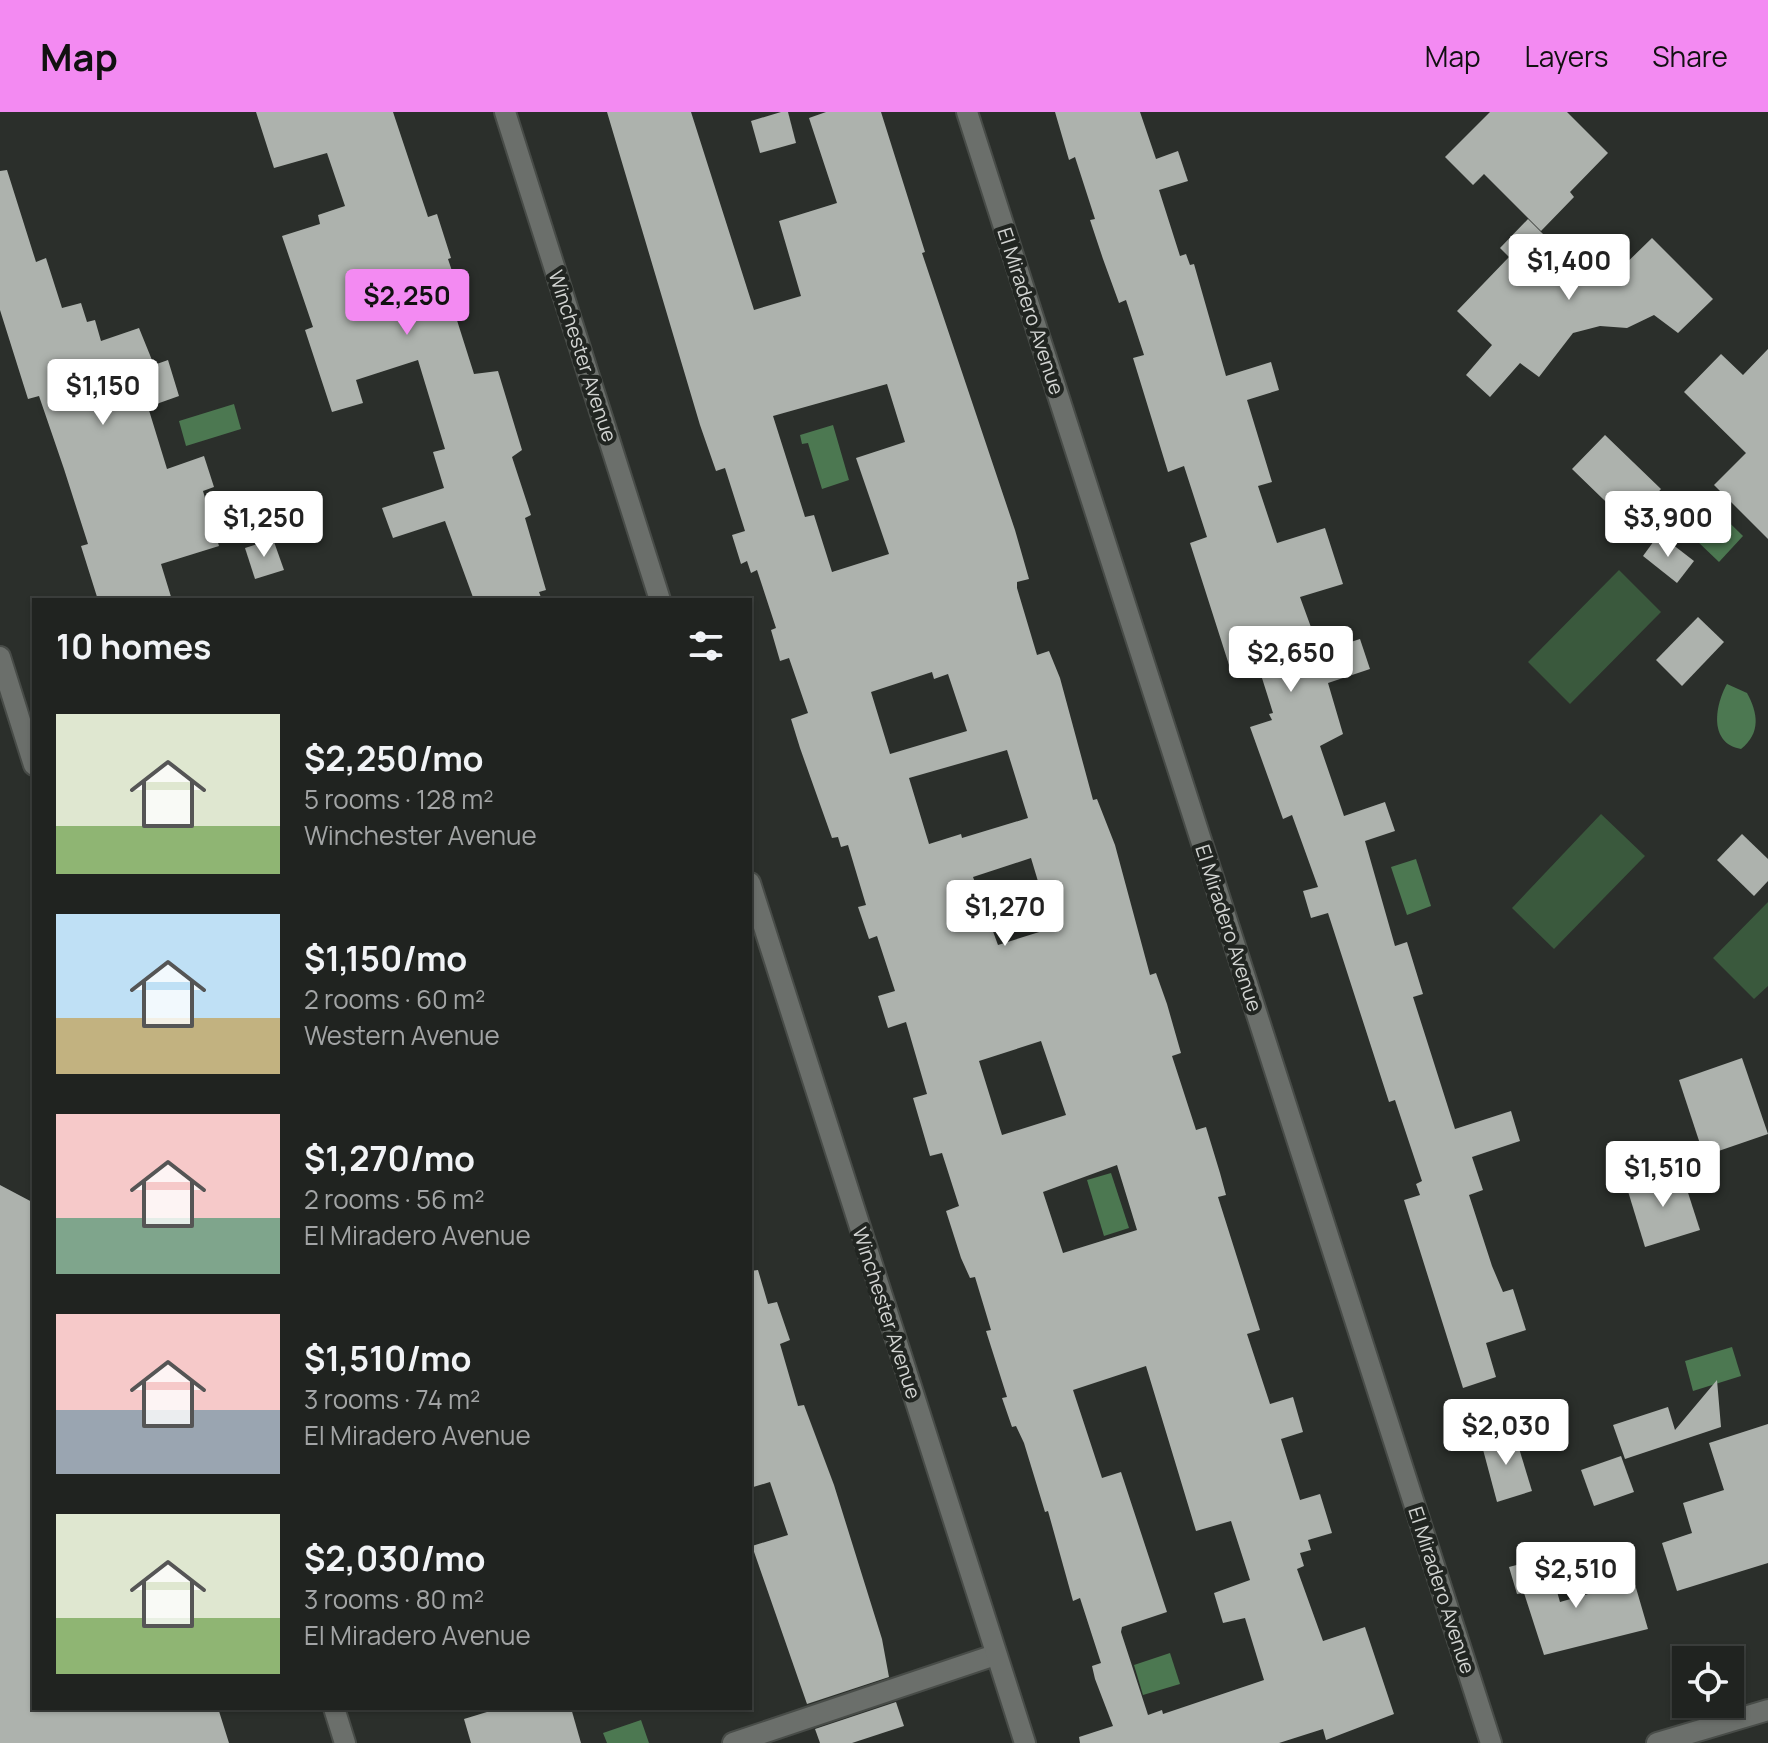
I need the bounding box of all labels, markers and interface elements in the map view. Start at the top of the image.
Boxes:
text: Map [40,30,118,82]
text: Map [1425,37,1481,75]
text: Layers [1525,37,1608,75]
text: Share [1652,37,1728,75]
street label: El Miradero Avenue [991,224,1071,398]
pin: $1,400 [1504,234,1634,302]
text: $1,400 [1527,242,1611,278]
street label: Winchester Avenue [543,267,623,445]
pin: $2,250 [342,269,472,337]
text: $2,250 [363,277,451,313]
pin: $1,150 [38,359,168,427]
text: $1,150 [65,367,141,403]
pin: $1,250 [199,491,329,559]
pin: $3,900 [1603,491,1733,559]
text: $1,250 [223,499,305,535]
text: $3,900 [1623,499,1713,535]
text: 10 homes [56,623,212,669]
icon: filters [684,624,728,668]
pin: $2,650 [1226,626,1356,694]
text: $2,650 [1247,634,1335,670]
text: $2,250/mo [304,735,483,781]
icon: home [120,746,216,842]
text: 5 rooms · 128 m² [304,781,494,817]
text: Winchester Avenue [304,817,537,853]
street label: El Miradero Avenue [1189,841,1269,1015]
pin: $1,270 [940,880,1070,948]
text: $1,270 [964,888,1046,924]
text: $1,150/mo [304,935,467,981]
icon: home [120,946,216,1042]
text: 2 rooms · 60 m² [304,981,486,1017]
text: Western Avenue [304,1017,500,1053]
text: $1,270/mo [304,1135,475,1181]
pin: $1,510 [1598,1141,1728,1209]
icon: home [120,1146,216,1242]
text: $1,510 [1624,1149,1702,1185]
text: 2 rooms · 56 m² [304,1181,485,1217]
text: El Miradero Avenue [304,1217,531,1253]
street label: Winchester Avenue [847,1224,927,1402]
text: $1,510/mo [304,1335,471,1381]
icon: home [120,1346,216,1442]
text: 3 rooms · 74 m² [304,1381,480,1417]
pin: $2,030 [1441,1399,1571,1467]
text: $2,030 [1461,1407,1551,1443]
text: El Miradero Avenue [304,1417,531,1453]
street label: El Miradero Avenue [1402,1503,1482,1677]
text: $2,030/mo [304,1535,485,1581]
pin: $2,510 [1511,1542,1641,1610]
icon: home [120,1546,216,1642]
text: $2,510 [1534,1550,1618,1586]
text: 3 rooms · 80 m² [304,1581,484,1617]
text: El Miradero Avenue [304,1617,531,1653]
map controls [1672,1646,1744,1718]
button: locate [1672,1646,1744,1718]

